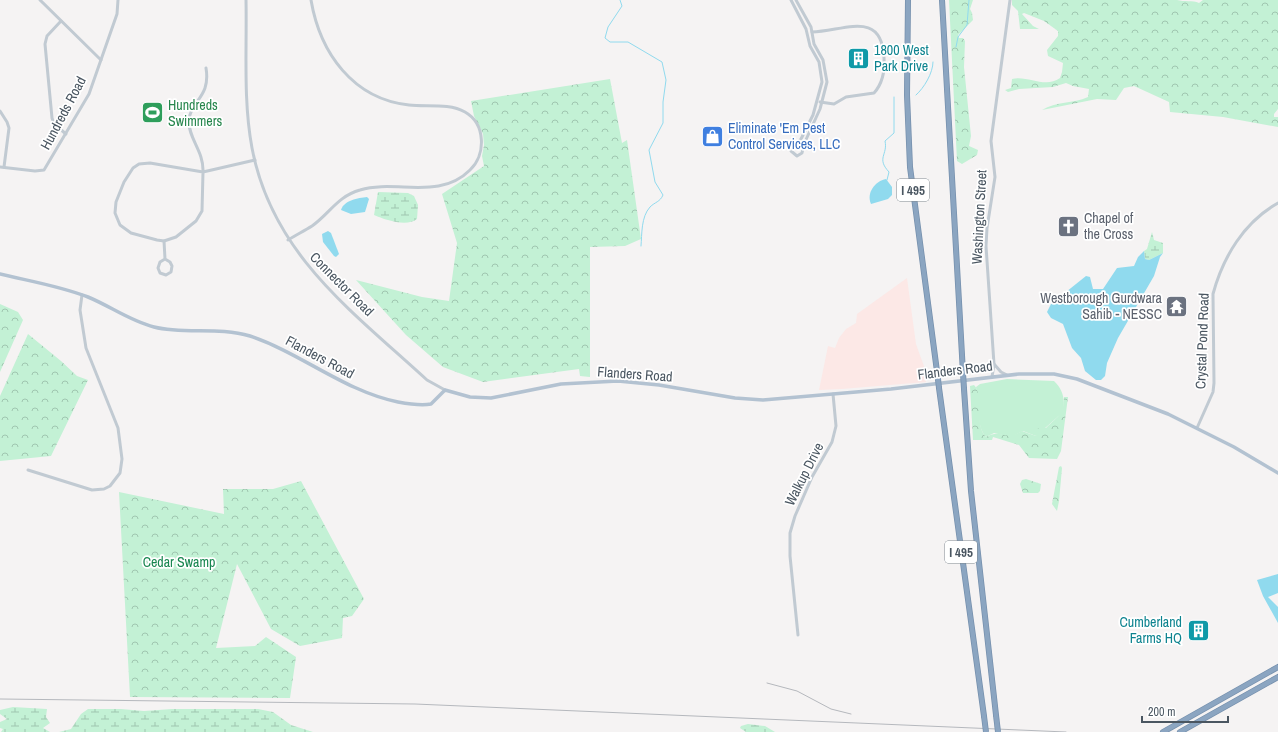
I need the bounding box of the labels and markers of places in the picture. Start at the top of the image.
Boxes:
place label: 1800 West Park Drive [874,41,929,75]
building icon: 1800 West Park Drive [845,45,871,71]
place label: Hundreds Swimmers [168,96,222,130]
sports icon: Hundreds Swimmers [139,100,165,126]
place label: Eliminate 'Em Pest Control Services, LLC [728,119,840,153]
shop icon: Eliminate 'Em Pest Control Services, LLC [699,123,725,149]
place label: Chapel of the Cross [1084,209,1134,243]
church icon: Chapel of the Cross [1055,213,1081,239]
place label: Westborough Gurdwara Sahib - NESSC [1040,289,1163,323]
temple icon: Westborough Gurdwara Sahib - NESSC [1164,293,1190,319]
place label: Cumberland Farms HQ [1119,613,1182,647]
building icon: Cumberland Farms HQ [1185,617,1211,643]

